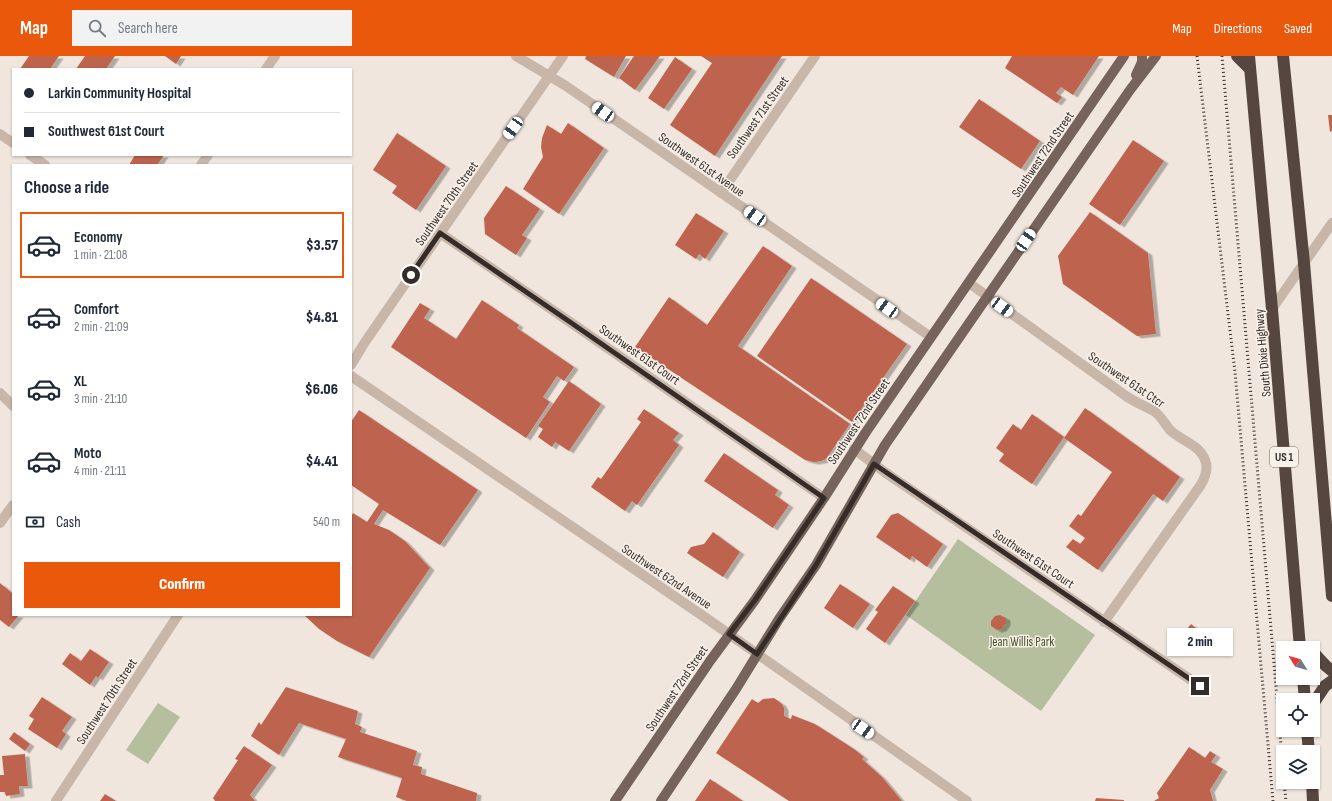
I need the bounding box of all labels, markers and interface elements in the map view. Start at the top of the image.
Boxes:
search box [72,10,352,46]
text: Map [20,17,48,40]
icon: search [86,17,108,39]
text: Search here [118,19,178,38]
text: Map [1172,20,1192,37]
text: Directions [1214,20,1262,37]
text: Saved [1284,20,1312,37]
street label: Southwest 71st Street [723,73,792,162]
text: Larkin Community Hospital [48,84,191,103]
car [590,100,616,124]
street label: Southwest 72nd Street [1008,109,1077,201]
car [501,115,525,141]
text: Southwest 61st Court [48,122,164,141]
street label: Southwest 61st Avenue [655,129,748,201]
street label: Southwest 70th Street [412,158,482,249]
text: Choose a ride [24,177,109,198]
car [742,204,768,228]
icon: car [26,227,62,263]
car [1014,227,1038,253]
text: Economy [74,228,123,247]
text: $3.57 [306,236,338,255]
text: 1 min · 21:08 [74,247,128,263]
route start [402,266,420,284]
car [989,295,1015,319]
car [874,296,900,320]
icon: car [26,299,62,335]
text: Comfort [74,300,119,319]
text: $4.81 [306,308,338,327]
street label: South Dixie Highway [1251,308,1275,398]
text: 2 min · 21:09 [74,319,128,335]
street label: Southwest 61st Court [596,321,683,389]
street label: Southwest 61st Ctcr [1085,348,1168,412]
icon: car [26,371,62,407]
text: XL [74,372,87,391]
street label: Southwest 72nd Street [824,376,893,468]
text: $6.06 [305,380,338,399]
text: 3 min · 21:10 [74,391,127,407]
icon: car [26,443,62,479]
text: Moto [74,444,101,463]
road number: US 1 [1270,447,1298,467]
text: $4.41 [306,452,338,471]
text: 4 min · 21:11 [74,463,126,479]
icon: cash [24,511,46,533]
text: Cash [56,513,81,532]
text: 540 m [313,514,340,530]
street label: Southwest 61st Court [990,526,1077,592]
street label: Southwest 62nd Avenue [618,541,714,613]
button: Confirm [24,562,340,608]
callout: 2 min [1167,628,1233,656]
park label: Jean Willis Park [989,634,1054,650]
text: 2 min [1187,634,1213,650]
north arrow [1276,641,1320,685]
map controls [1276,641,1320,789]
street label: Southwest 72nd Street [642,643,711,735]
street label: Southwest 70th Street [73,656,141,747]
route end [1191,677,1209,695]
button: locate [1276,693,1320,737]
car [850,717,876,741]
button: layers [1276,745,1320,789]

